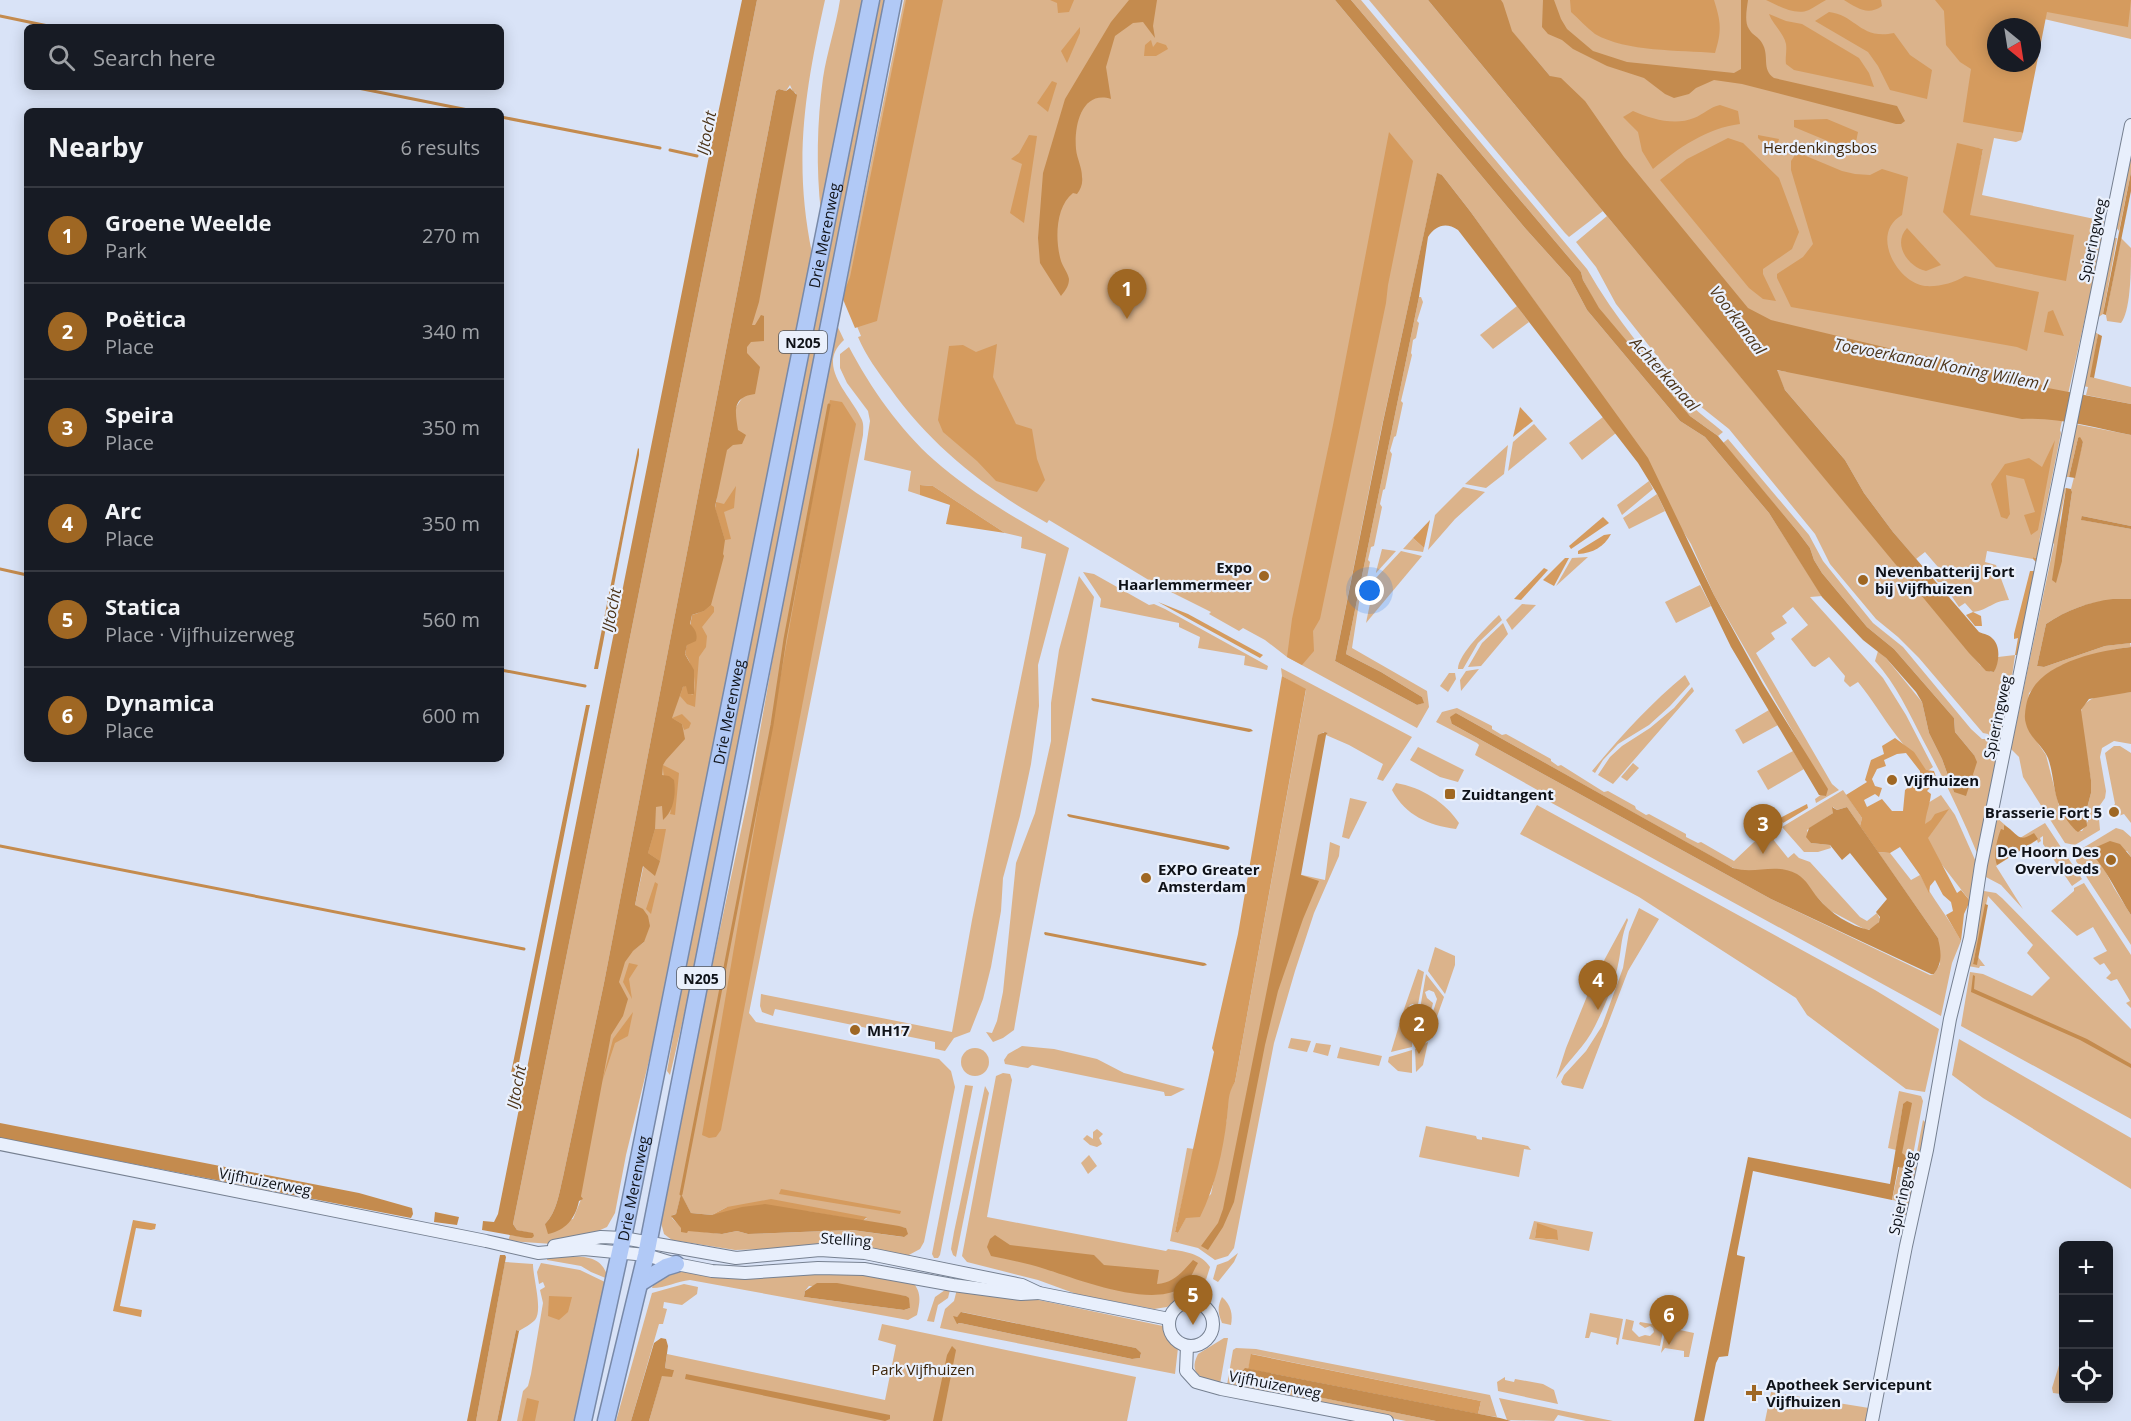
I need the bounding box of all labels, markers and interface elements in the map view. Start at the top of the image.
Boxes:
north arrow [1987,18,2041,72]
search box [24,24,504,90]
icon: search [45,41,78,74]
text: Search here [93,42,216,72]
water label: IJtocht [691,108,721,157]
text: Nearby [48,129,143,165]
text: 6 results [400,134,480,161]
park label: Herdenkingsbos [1763,137,1877,157]
street label: Drie Merenweg [804,181,844,290]
street label: Spieringweg [2073,196,2111,284]
text: Groene Weelde [105,207,272,237]
text: 1 [62,222,73,249]
text: 270 m [422,222,480,249]
text: Park [105,237,147,264]
pin: 1 [1108,270,1146,319]
water label: Voorkanaal [1705,281,1772,360]
text: Poëtica [105,303,186,333]
text: 2 [62,318,73,345]
text: 340 m [422,318,480,345]
road number: N205 [779,331,827,353]
water label: Achterkanaal [1625,331,1705,417]
water label: Toevoerkanaal Koning Willem I [1832,332,2050,396]
text: Place [105,333,154,360]
text: Speira [105,399,174,429]
text: 3 [62,414,73,441]
text: 350 m [422,414,480,441]
text: Place [105,429,154,456]
text: Arc [105,495,141,525]
text: 4 [62,510,73,537]
text: 350 m [422,510,480,537]
text: Place [105,525,154,552]
place label: Expo Haarlemmermeer [1118,557,1252,594]
place label: Nevenbatterij Fort bij Vijfhuizen [1875,561,2015,598]
marker: Expo Haarlemmermeer [1257,569,1271,583]
marker: Nevenbatterij Fort bij Vijfhuizen [1856,573,1870,587]
your location [1355,576,1384,605]
water label: IJtocht [596,585,626,634]
text: Statica [105,591,181,621]
text: 5 [62,606,73,633]
text: 560 m [422,606,480,633]
text: Place · Vijfhuizerweg [105,621,294,648]
street label: Drie Merenweg [708,657,749,766]
street label: Spieringweg [1978,673,2016,761]
text: Dynamica [105,687,214,717]
text: 6 [62,702,73,729]
text: 600 m [422,702,480,729]
text: Place [105,717,154,744]
place label: Vijfhuizen [1904,770,1979,790]
marker: Vijfhuizen [1885,773,1899,787]
place label: Zuidtangent [1462,784,1554,804]
marker: Zuidtangent [1443,787,1457,801]
place label: Brasserie Fort 5 [1985,802,2102,822]
pin: 3 [1744,804,1782,854]
marker: Brasserie Fort 5 [2107,805,2121,819]
place label: De Hoorn Des Overvloeds [1997,841,2099,878]
marker: De Hoorn Des Overvloeds [2104,853,2118,867]
place label: EXPO Greater Amsterdam [1158,859,1260,896]
marker: EXPO Greater Amsterdam [1139,871,1153,885]
pin: 4 [1578,960,1618,1010]
road number: N205 [677,967,725,989]
pin: 2 [1400,1004,1438,1054]
place label: MH17 [867,1020,910,1040]
marker: MH17 [848,1023,862,1037]
water label: IJtocht [501,1062,531,1111]
street label: Drie Merenweg [613,1134,653,1243]
street label: Spieringweg [1883,1149,1921,1237]
street label: Vijfhuizerweg [217,1162,313,1200]
street label: Stelling [820,1227,872,1251]
map controls [2059,1241,2113,1403]
button: + [2059,1241,2113,1295]
pin: 5 [1174,1276,1212,1325]
button: − [2059,1295,2113,1349]
pin: 6 [1650,1296,1688,1345]
button: locate [2059,1349,2113,1403]
park label: Park Vijfhuizen [871,1359,975,1379]
street label: Vijfhuizerweg [1227,1365,1323,1403]
place label: Apotheek Servicepunt Vijfhuizen [1766,1374,1932,1411]
marker: Apotheek Servicepunt Vijfhuizen [1747,1386,1761,1400]

